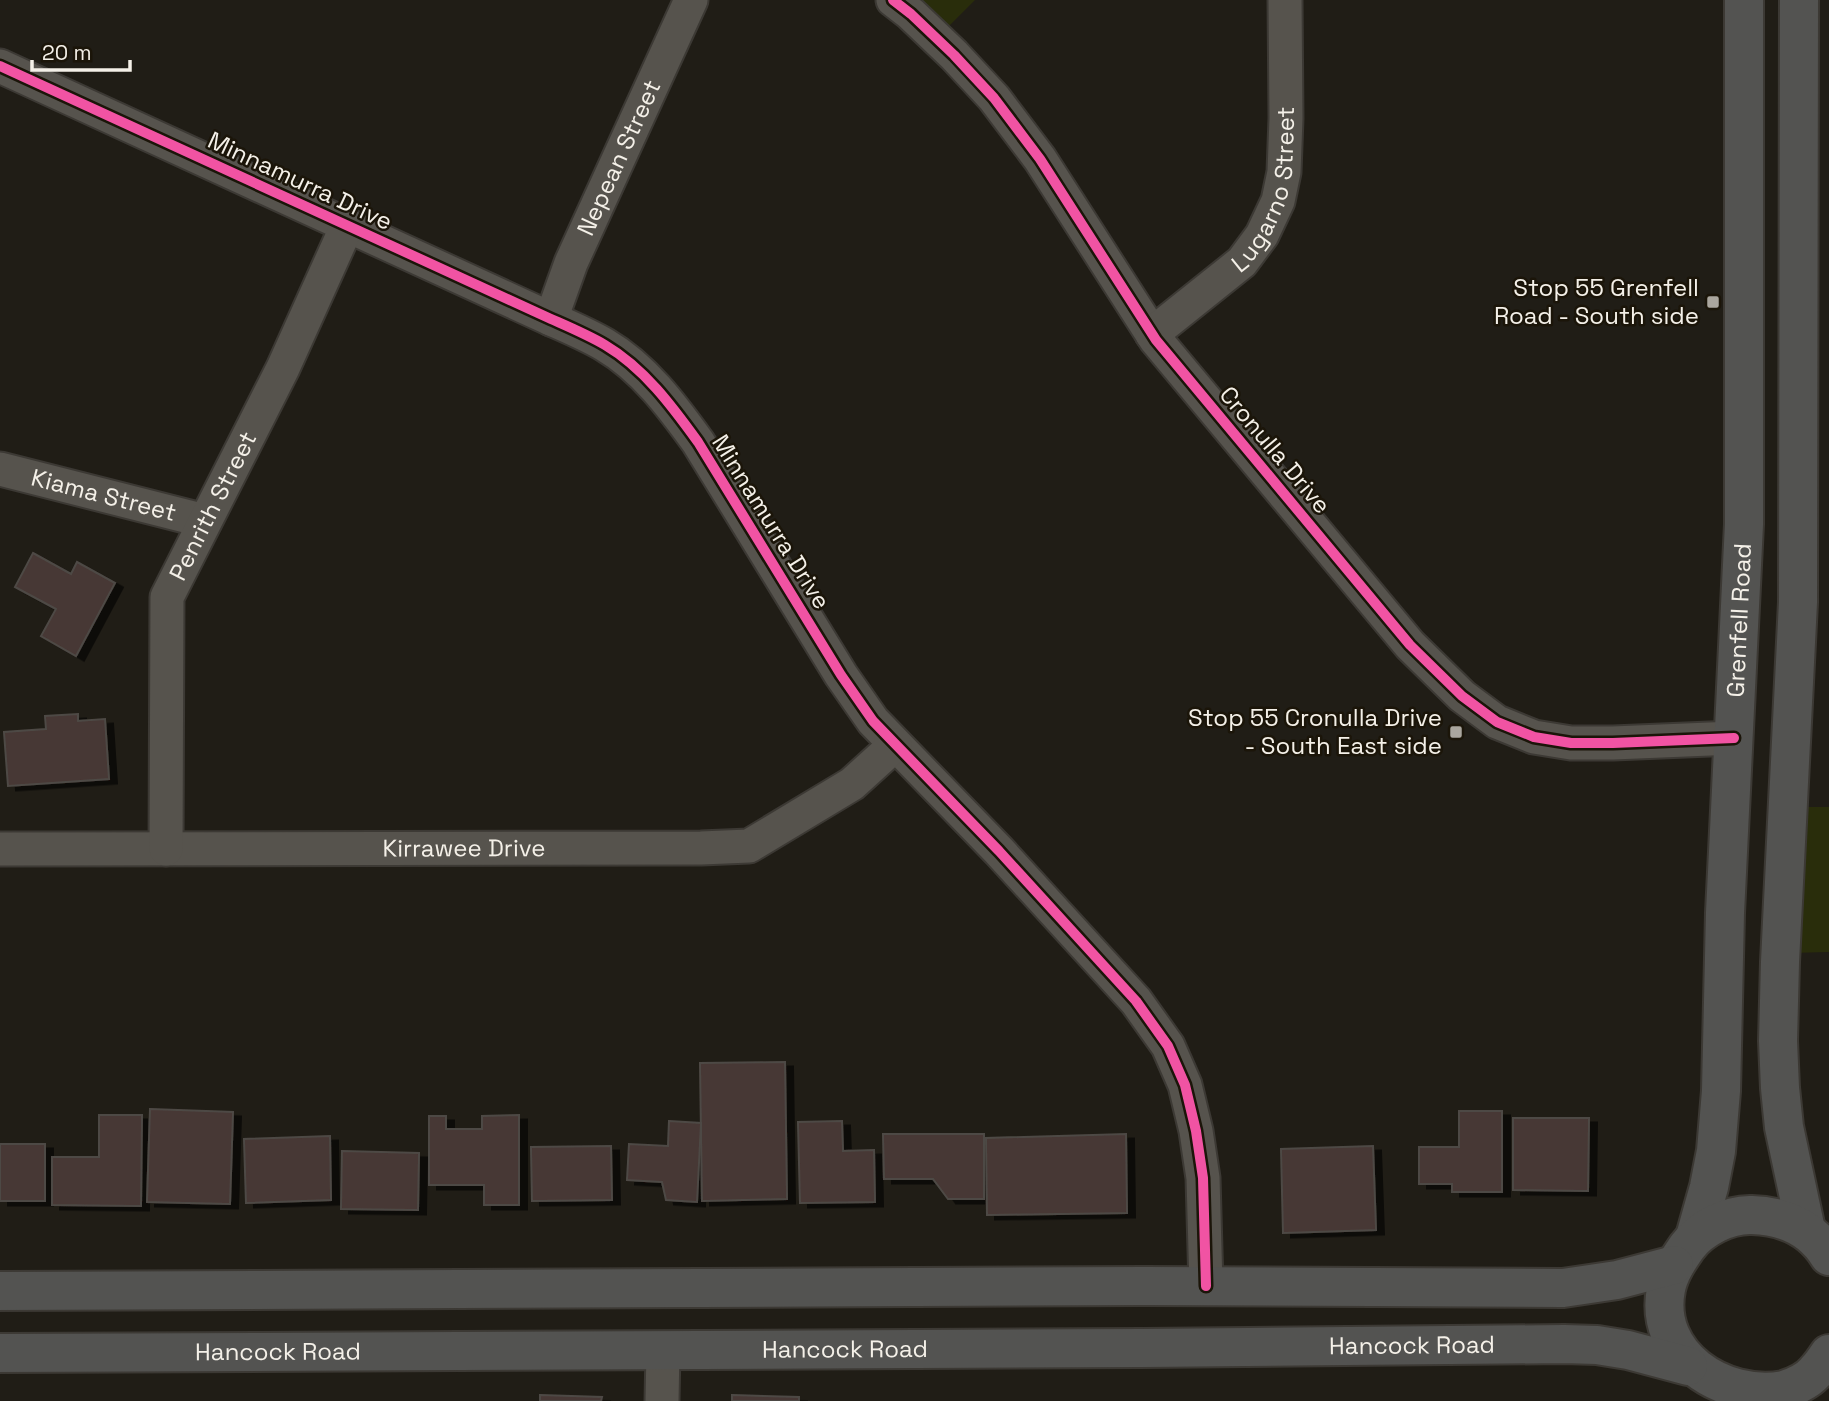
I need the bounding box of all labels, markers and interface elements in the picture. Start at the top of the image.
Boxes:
scale bar [32,28,130,72]
text: 20 m [42,39,92,66]
street label: Nepean Street [570,75,667,241]
street label: Lugarno Street [1225,106,1301,279]
street label: Minnamurra Drive [203,124,397,237]
place label: Stop 55 Grenfell Road - South side [1494,272,1699,331]
marker: Stop 55 Grenfell Road - South side [1705,294,1721,310]
street label: Cronulla Drive [1213,379,1338,520]
street label: Penrith Street [162,426,263,586]
street label: Minnamurra Drive [705,429,838,615]
street label: Kiama Street [28,462,180,528]
street label: Grenfell Road [1720,542,1758,698]
place label: Stop 55 Cronulla Drive - South East side [1188,702,1442,761]
marker: Stop 55 Cronulla Drive - South East side [1448,724,1464,740]
street label: Kirrawee Drive [382,832,546,863]
street label: Hancock Road [1329,1329,1495,1361]
street label: Hancock Road [762,1333,928,1365]
street label: Hancock Road [195,1335,361,1367]

